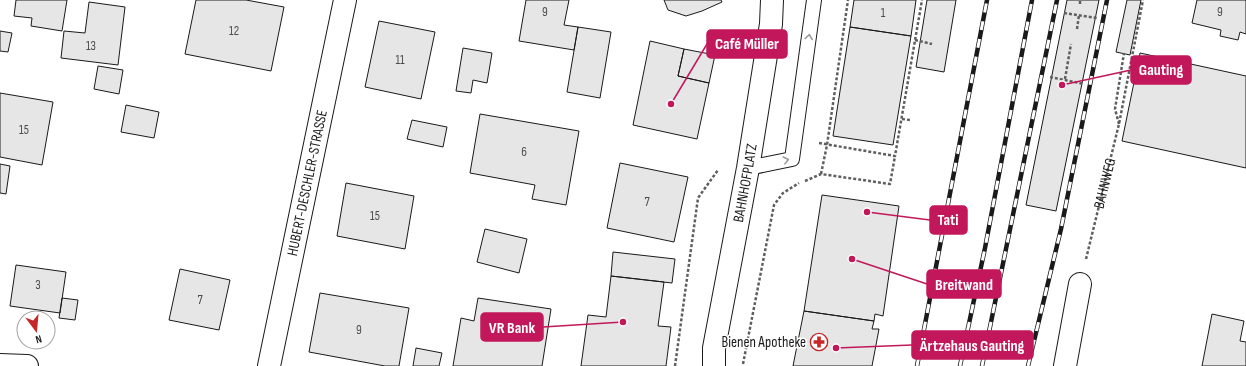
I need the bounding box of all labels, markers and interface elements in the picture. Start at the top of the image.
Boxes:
house number: 9 [542,4,548,20]
house number: 9 [1217,4,1223,20]
house number: 1 [881,5,886,21]
house number: 12 [229,23,239,39]
callout: Café Müller [707,30,787,58]
one-way arrow [804,34,813,40]
text: Café Müller [715,35,779,54]
house number: 13 [86,38,96,54]
house number: 11 [395,52,405,68]
callout: Gauting [1131,56,1191,84]
text: Gauting [1139,61,1183,80]
street label: HUBERT-DESCHLER-STRASSE [283,108,331,258]
house number: 15 [19,122,29,138]
street label: BAHNHOFPLATZ [728,142,761,224]
house number: 6 [521,144,527,160]
street label: BAHNWEG [1089,156,1120,211]
one-way arrow [782,157,789,165]
house number: 7 [644,194,650,210]
callout: Tati [930,206,967,234]
house number: 15 [370,208,380,224]
text: Tati [937,211,959,230]
callout: Breitwand [927,270,1001,298]
text: Breitwand [935,276,993,295]
house number: 3 [35,277,41,293]
house number: 7 [197,292,203,308]
north arrow [16,310,56,350]
callout: VR Bank [481,313,543,341]
text: VR Bank [489,319,535,338]
house number: 9 [356,322,362,338]
callout: Ärtzehaus Gauting [912,331,1033,359]
text: N [34,332,43,346]
pharmacy icon: Bienen Apotheke [809,332,829,352]
place label: Bienen Apotheke [722,333,806,352]
text: Ärtzehaus Gauting [919,337,1025,356]

